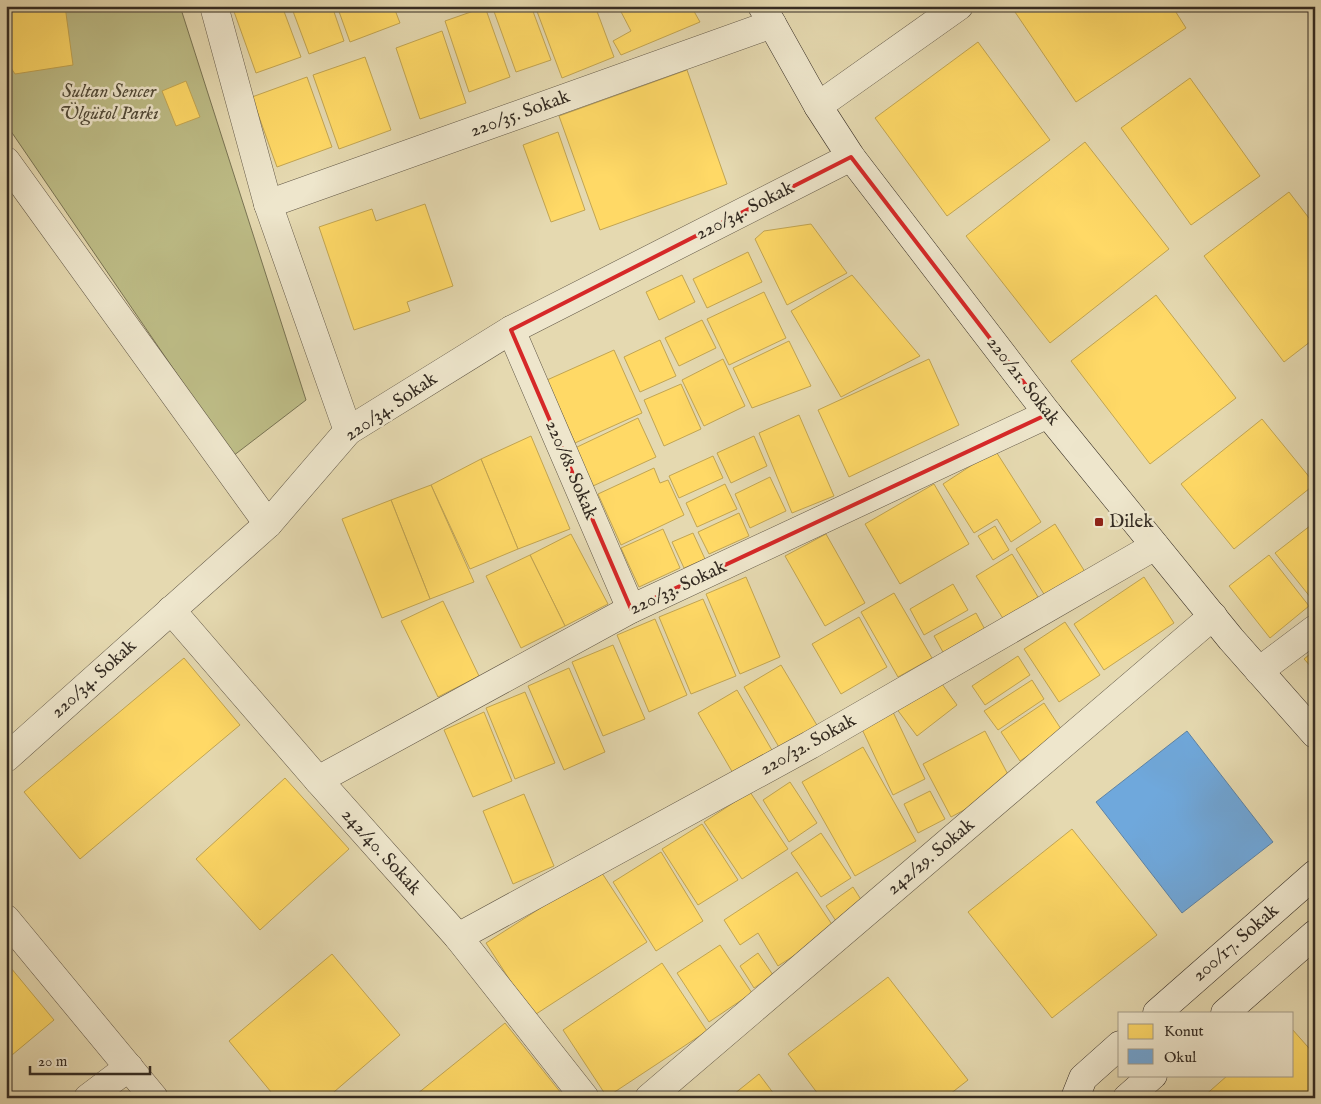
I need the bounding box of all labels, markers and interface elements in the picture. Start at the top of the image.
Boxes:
park label: Sultan Sencer Ülgütol Parkı [59,80,159,126]
street label: 220/35. Sokak [467,85,574,143]
street label: 220/34. Sokak [692,176,799,246]
street label: 220/21. Sokak [981,332,1066,431]
street label: 220/34. Sokak [340,367,443,447]
street label: 220/68. Sokak [539,417,603,524]
place label: Dilek [1109,510,1154,534]
marker: Dilek [1093,516,1105,528]
street label: 220/33. Sokak [626,555,731,621]
street label: 220/34. Sokak [46,634,142,724]
street label: 220/32. Sokak [756,708,861,781]
street label: 242/40. Sokak [336,804,427,901]
street label: 242/29. Sokak [882,813,980,901]
street label: 200/17. Sokak [1188,898,1285,987]
legend [1118,1012,1294,1076]
text: Konut [1164,1022,1204,1041]
scale bar [30,1044,150,1076]
text: Okul [1164,1048,1197,1067]
text: 20 m [38,1052,68,1071]

